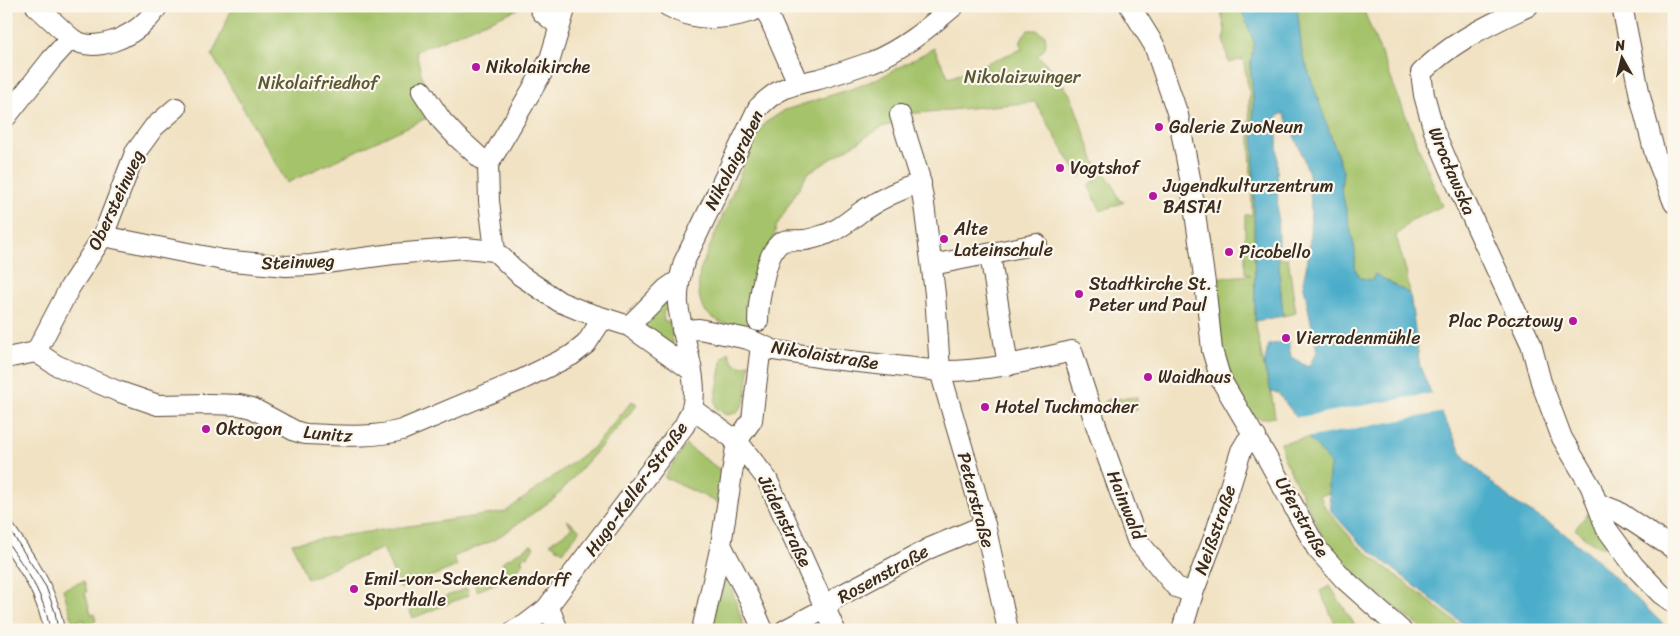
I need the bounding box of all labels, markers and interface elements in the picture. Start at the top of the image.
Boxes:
north arrow [1598,32,1648,82]
text: N [1613,33,1627,59]
place label: Nikolaikirche [486,51,591,83]
marker: Nikolaikirche [470,61,482,73]
park label: Nikolaizwinger [964,61,1082,93]
park label: Nikolaifriedhof [258,67,381,99]
street label: Nikolaigraben [695,104,773,216]
place label: Galerie ZwoNeun [1169,111,1303,143]
marker: Galerie ZwoNeun [1153,121,1165,133]
street label: Wrocławska [1419,122,1485,220]
street label: Obersteinweg [79,144,153,256]
place label: Vogtshof [1070,152,1141,184]
marker: Vogtshof [1054,162,1066,174]
place label: Jugendkulturzentrum BASTA! [1162,170,1334,223]
marker: Jugendkulturzentrum BASTA! [1147,190,1159,202]
place label: Alte Lateinschule [953,213,1053,266]
marker: Alte Lateinschule [938,233,950,245]
place label: Picobello [1239,236,1311,268]
street label: Steinweg [261,245,335,279]
marker: Picobello [1223,246,1235,258]
place label: Stadtkirche St. Peter und Paul [1089,268,1212,321]
marker: Stadtkirche St. Peter und Paul [1073,288,1085,300]
place label: Plac Pocztowy [1448,305,1564,337]
marker: Plac Pocztowy [1567,315,1579,327]
place label: Vierradenmühle [1296,322,1420,354]
street label: Nikolaistraße [769,331,881,379]
marker: Vierradenmühle [1280,332,1292,344]
place label: Waidhaus [1158,361,1231,393]
marker: Waidhaus [1142,371,1154,383]
place label: Hotel Tuchmacher [995,391,1139,423]
marker: Hotel Tuchmacher [979,401,991,413]
place label: Oktogon [216,413,282,445]
street label: Hugo-Keller-Straße [576,414,696,563]
street label: Lunitz [302,416,354,452]
marker: Oktogon [200,423,212,435]
street label: Peterstraße [948,449,1004,551]
street label: Hainwald [1098,465,1155,546]
street label: Jüdenstraße [748,468,821,573]
street label: Uferstraße [1266,470,1338,564]
street label: Neißstraße [1185,481,1245,579]
street label: Rosenstraße [831,536,935,612]
place label: Emil-von-Schenckendorff Sporthalle [364,563,572,616]
marker: Emil-von-Schenckendorff Sporthalle [348,583,360,595]

